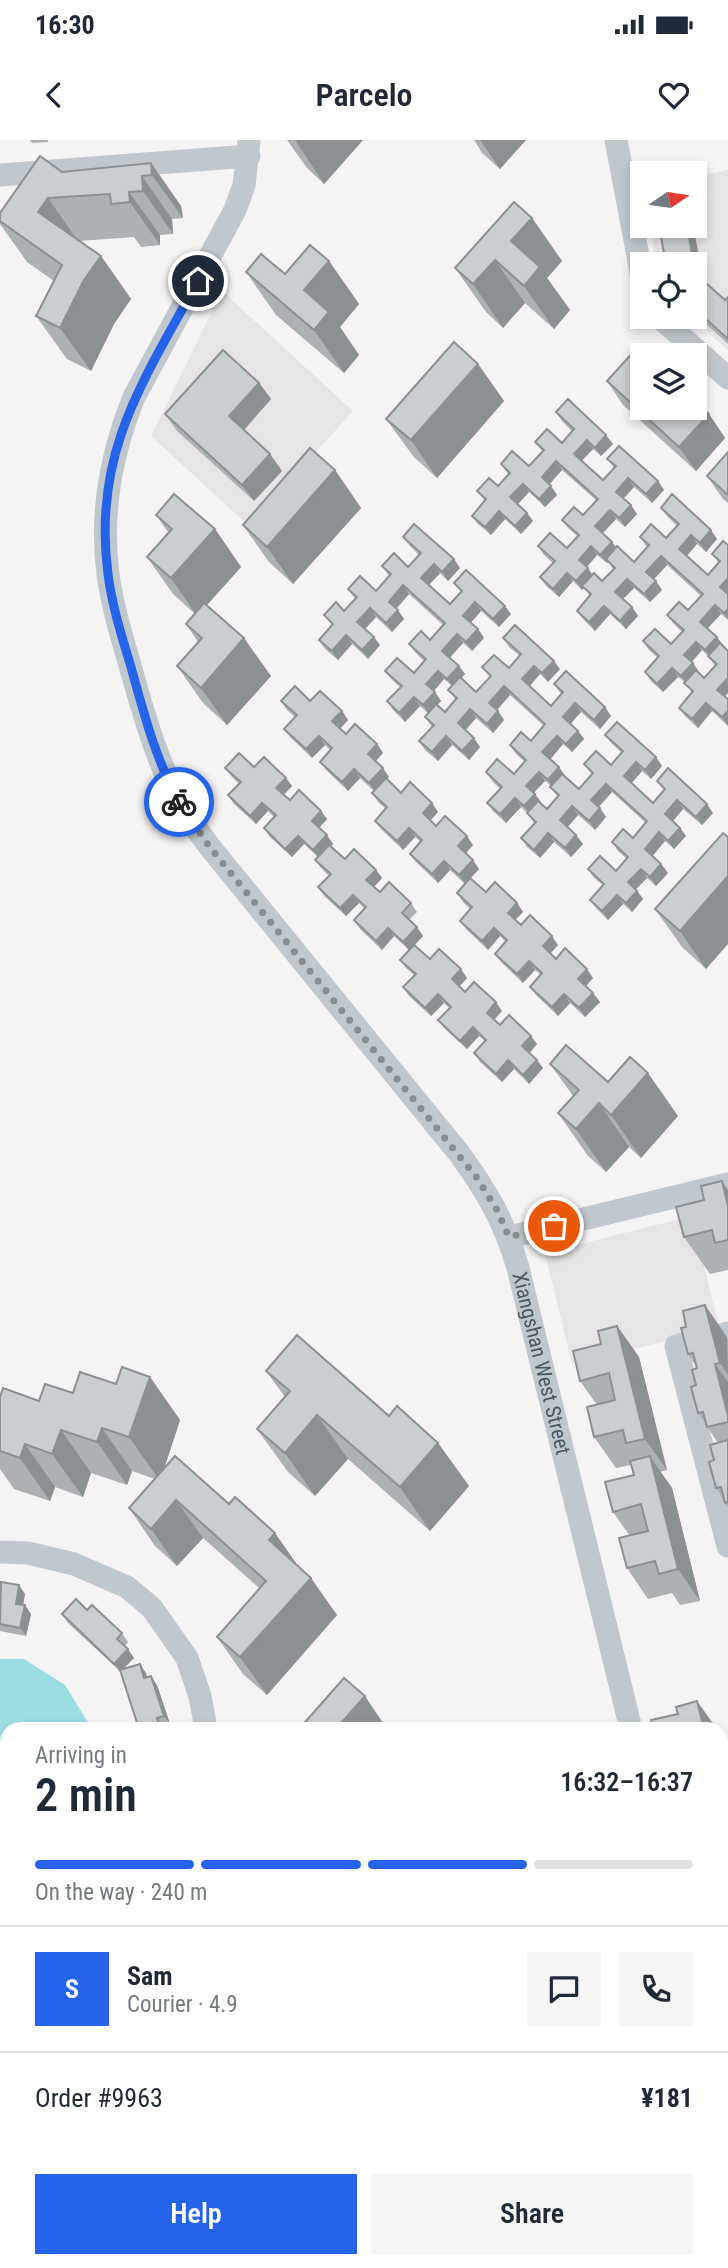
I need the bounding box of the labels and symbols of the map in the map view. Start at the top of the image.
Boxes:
north arrow [630,161,707,238]
pin [168,251,228,311]
courier [144,767,214,837]
pin [524,1196,584,1256]
street label: Xiangshan West Street [507,1270,575,1457]

